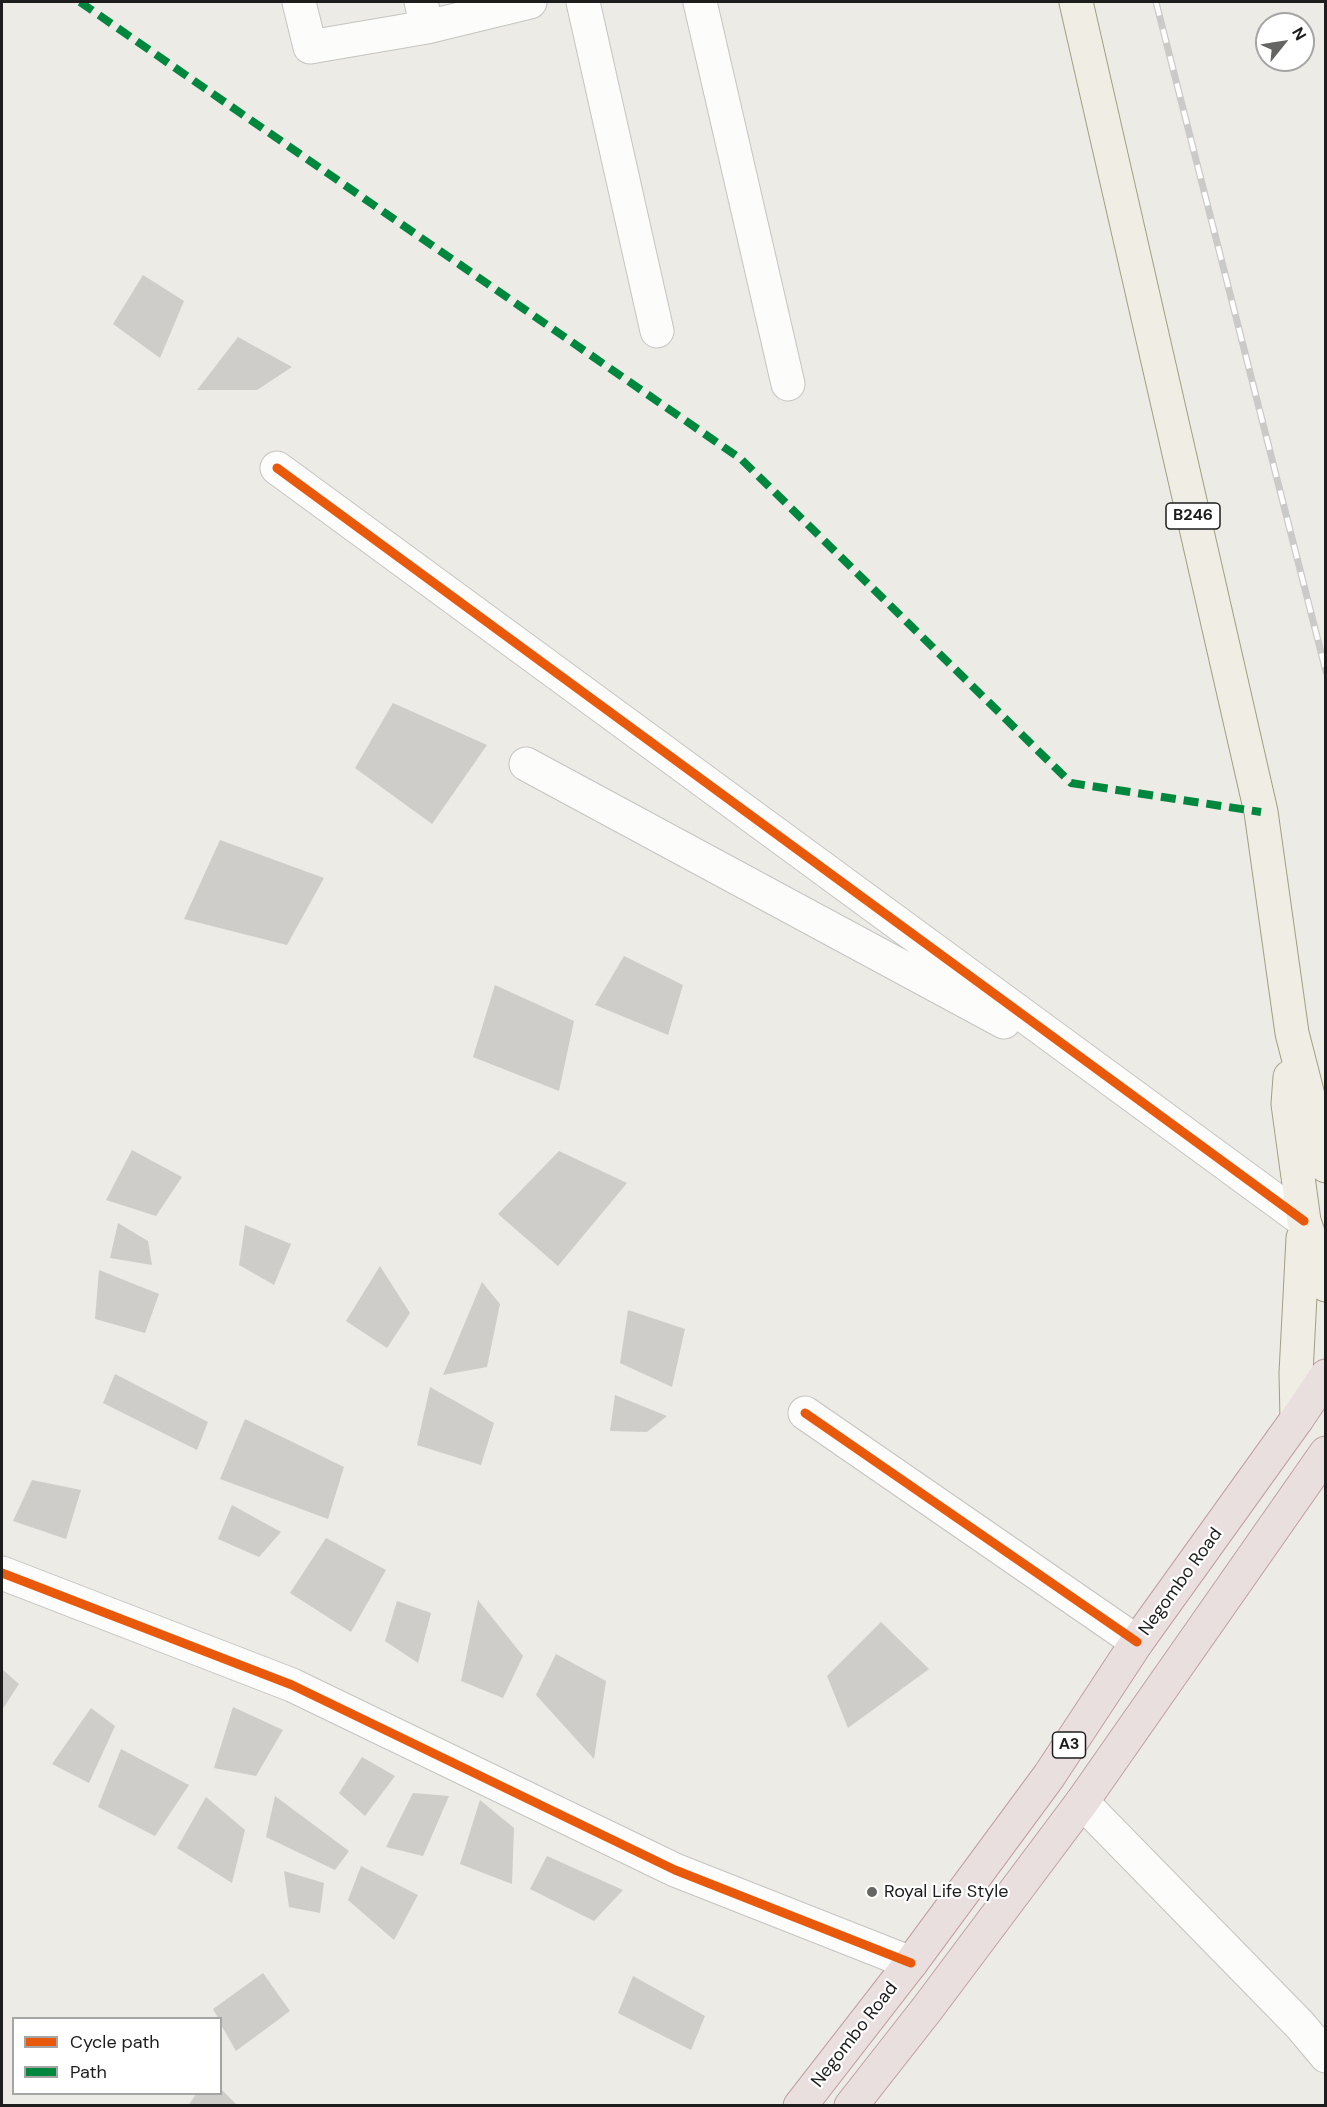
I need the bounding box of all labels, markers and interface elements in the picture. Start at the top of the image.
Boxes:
north arrow [1255,12,1315,72]
text: N [1287,23,1311,44]
road number: B246 [1166,503,1220,529]
street label: Negombo Road [1135,1524,1227,1640]
road number: A3 [1052,1732,1086,1758]
place label: Royal Life Style [884,1881,1008,1903]
marker: Royal Life Style [865,1885,879,1899]
street label: Negombo Road [807,1978,903,2092]
legend [12,2017,222,2095]
text: Cycle path [70,2030,160,2054]
text: Path [70,2060,107,2084]

